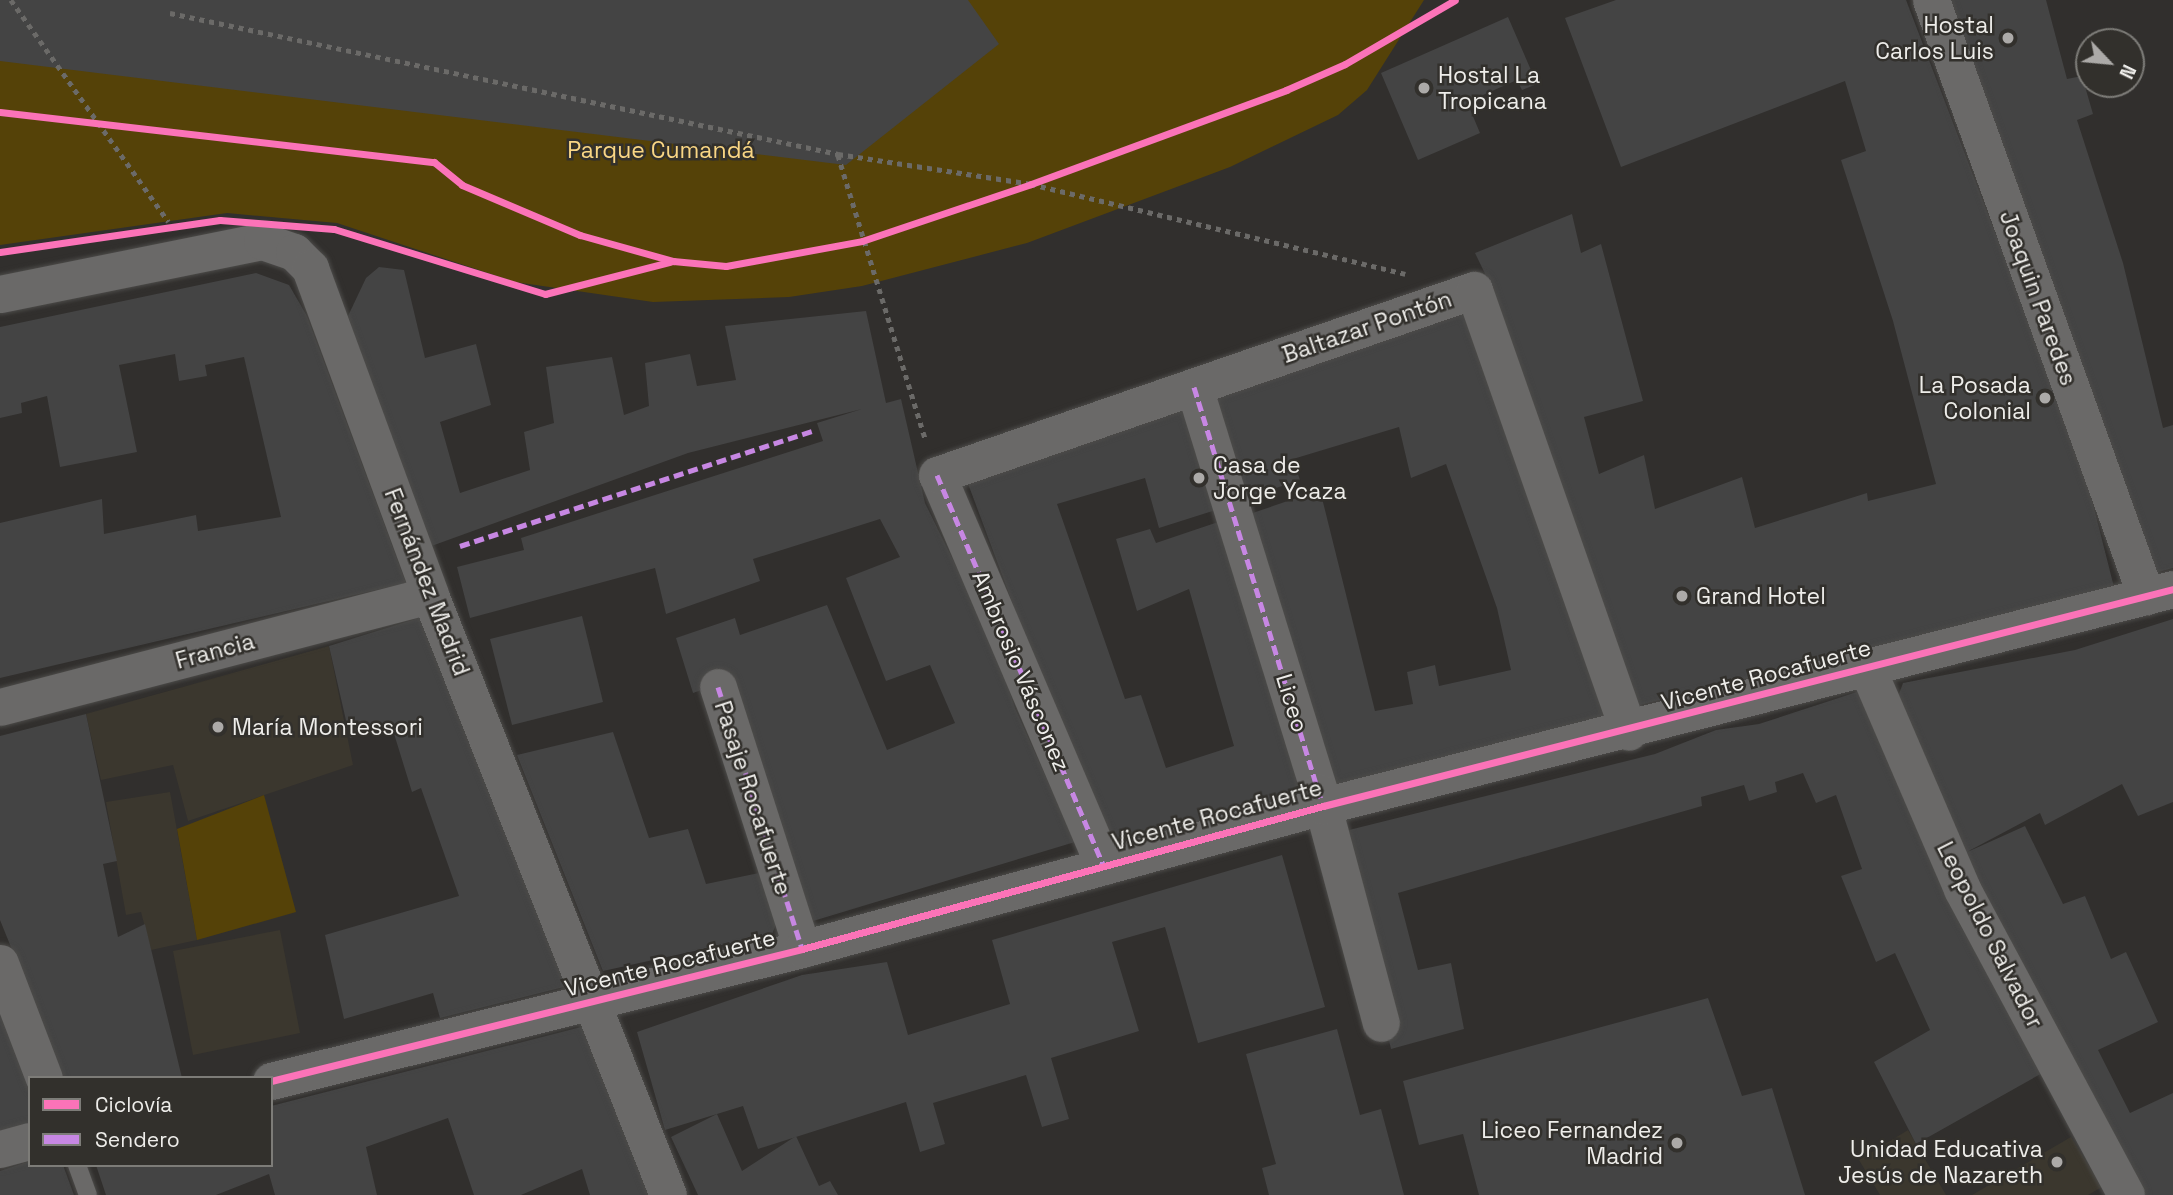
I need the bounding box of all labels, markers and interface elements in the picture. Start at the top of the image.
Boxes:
place label: Hostal Carlos Luis [1875,11,1994,65]
north arrow [2075,28,2145,98]
marker: Hostal Carlos Luis [2000,30,2016,46]
text: N [2114,60,2142,83]
place label: Hostal La Tropicana [1438,61,1547,115]
marker: Hostal La Tropicana [1416,80,1432,96]
park label: Parque Cumandá [567,136,755,164]
street label: Joaquin Paredes [1994,207,2082,389]
street label: Baltazar Pontón [1279,285,1455,369]
place label: La Posada Colonial [1919,371,2031,425]
marker: La Posada Colonial [2037,390,2053,406]
place label: Casa de Jorge Ycaza [1213,451,1347,505]
marker: Casa de Jorge Ycaza [1191,470,1207,486]
street label: Fernández Madrid [379,484,475,680]
street label: Ambrosio Vásconez [966,566,1076,776]
place label: Grand Hotel [1696,582,1826,610]
marker: Grand Hotel [1674,588,1690,604]
street label: Francia [172,627,258,675]
street label: Vicente Rocafuerte [1658,634,1874,716]
street label: Liceo [1270,670,1314,736]
street label: Pasaje Rocafuerte [709,697,797,899]
place label: María Montessori [232,713,423,741]
marker: María Montessori [210,719,226,735]
street label: Vicente Rocafuerte [1109,774,1325,856]
street label: Leopoldo Salvador [1931,837,2049,1033]
street label: Vicente Rocafuerte [562,923,778,1003]
legend [28,1076,273,1167]
text: Ciclovía [95,1091,172,1118]
place label: Liceo Fernandez Madrid [1481,1116,1663,1170]
text: Sendero [95,1126,180,1153]
marker: Liceo Fernandez Madrid [1669,1135,1685,1151]
place label: Unidad Educativa Jesús de Nazareth [1838,1135,2043,1189]
marker: Unidad Educativa Jesús de Nazareth [2049,1154,2065,1170]

